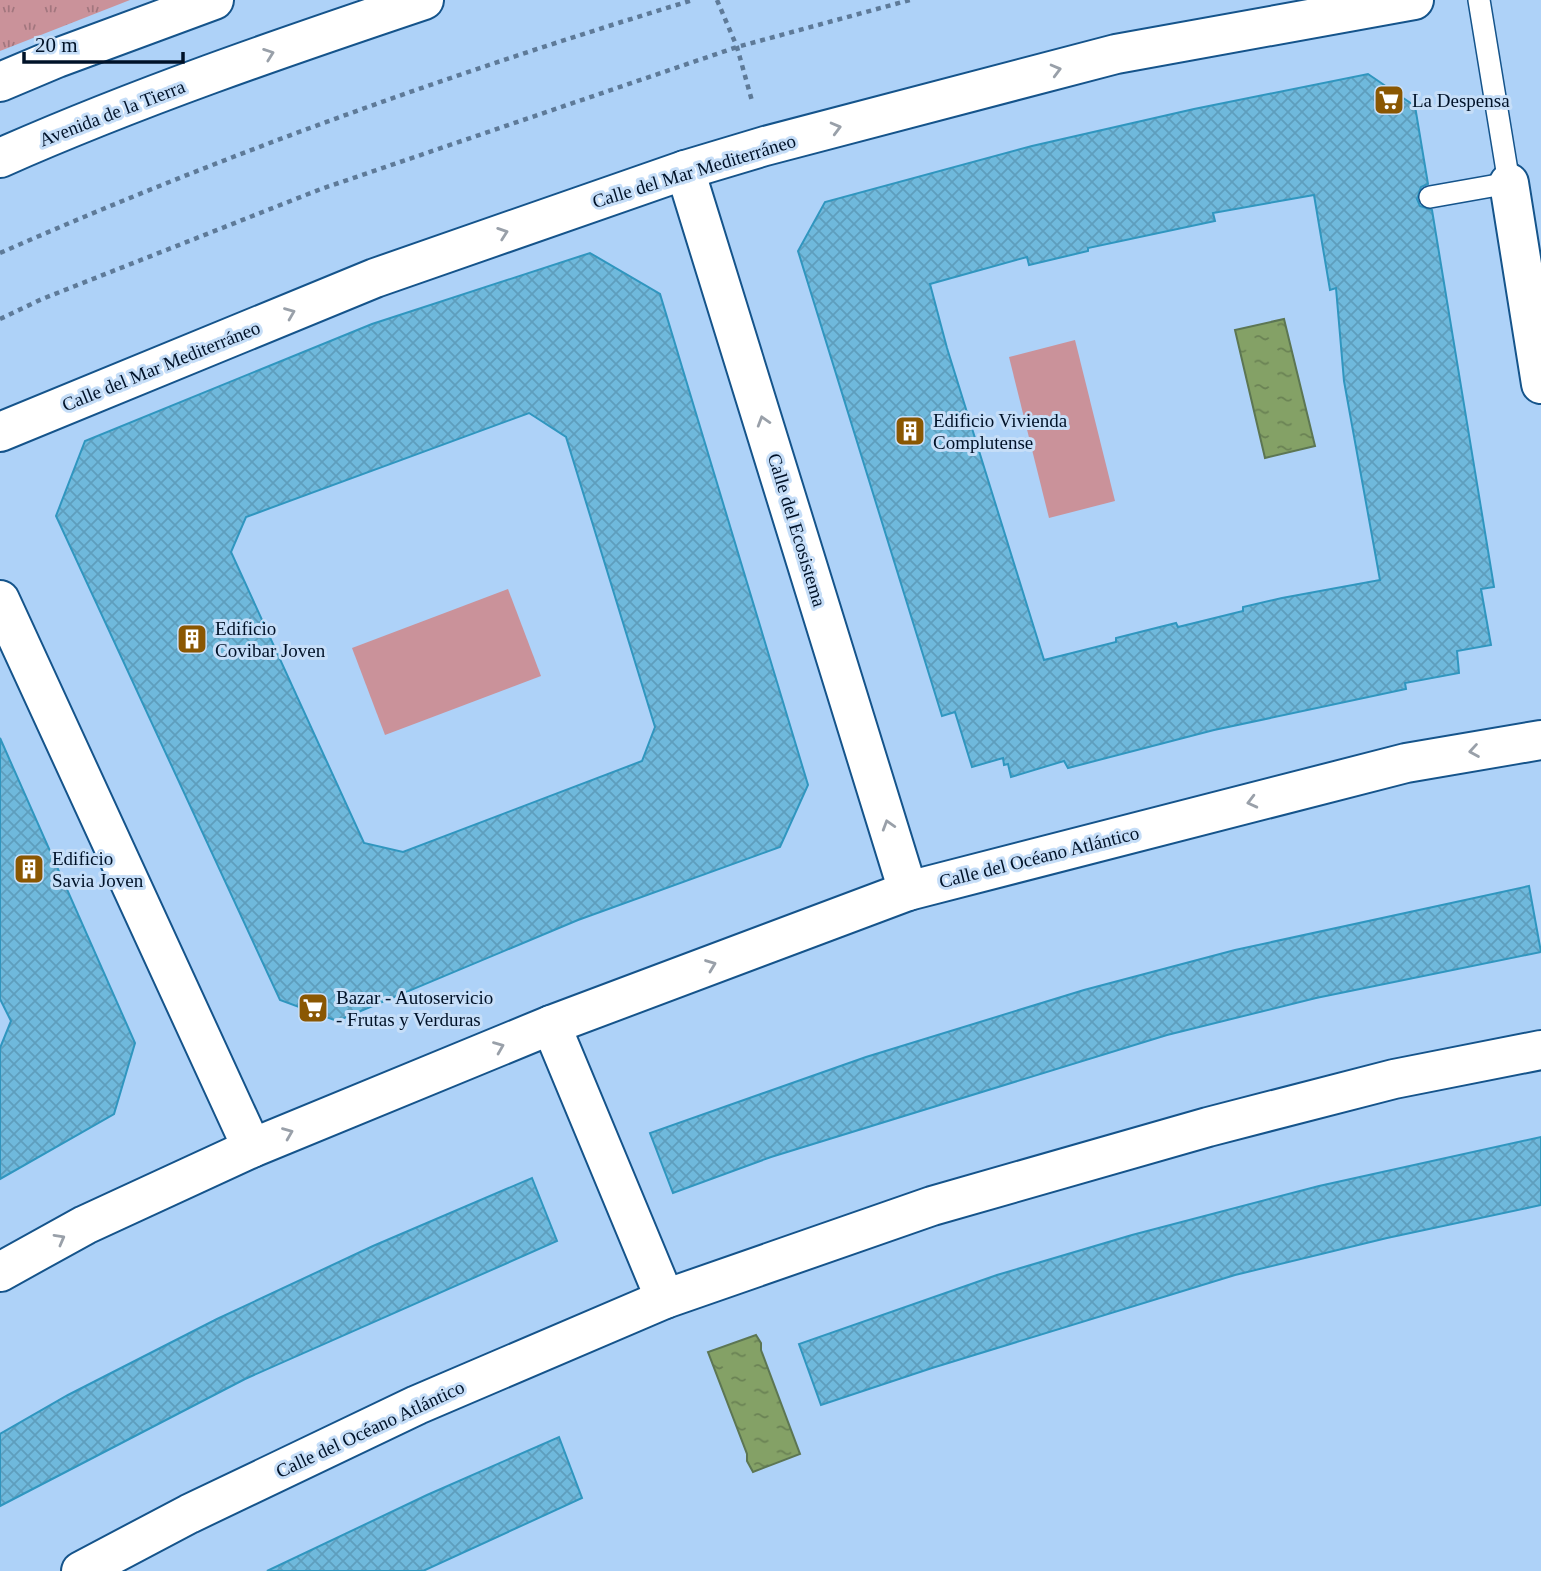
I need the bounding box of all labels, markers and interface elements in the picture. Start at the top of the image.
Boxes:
scale bar [24,21,184,65]
text: 20 m [35,33,78,57]
one-way arrow [263,48,275,62]
one-way arrow [1050,63,1062,78]
street label: Avenida de la Tierra [36,75,188,150]
supermarket icon: La Despensa [1372,83,1406,117]
place label: La Despensa [1412,90,1510,111]
one-way arrow [830,122,842,136]
street label: Calle del Mar Mediterráneo [590,130,798,212]
one-way arrow [496,227,508,241]
one-way arrow [283,307,295,321]
street label: Calle del Mar Mediterráneo [59,317,263,415]
place label: Edificio Vivienda Complutense [933,410,1068,453]
building icon: Edificio Vivienda Complutense [893,414,927,448]
one-way arrow [757,415,772,427]
street label: Calle del Ecosistema [764,451,830,610]
place label: Edificio Covibar Joven [215,618,326,661]
building icon: Edificio Covibar Joven [175,622,209,656]
one-way arrow [1468,743,1480,758]
one-way arrow [1246,794,1258,808]
one-way arrow [882,820,897,832]
street label: Calle del Océano Atlántico [937,822,1141,892]
place label: Edificio Savia Joven [52,848,144,891]
building icon: Edificio Savia Joven [12,852,46,886]
one-way arrow [704,959,716,973]
place label: Bazar - Autoservicio - Frutas y Verduras [336,987,493,1030]
supermarket icon: Bazar - Autoservicio - Frutas y Verduras [296,991,330,1025]
one-way arrow [492,1041,504,1055]
one-way arrow [282,1128,294,1142]
one-way arrow [52,1234,65,1247]
street label: Calle del Océano Atlántico [273,1376,467,1482]

